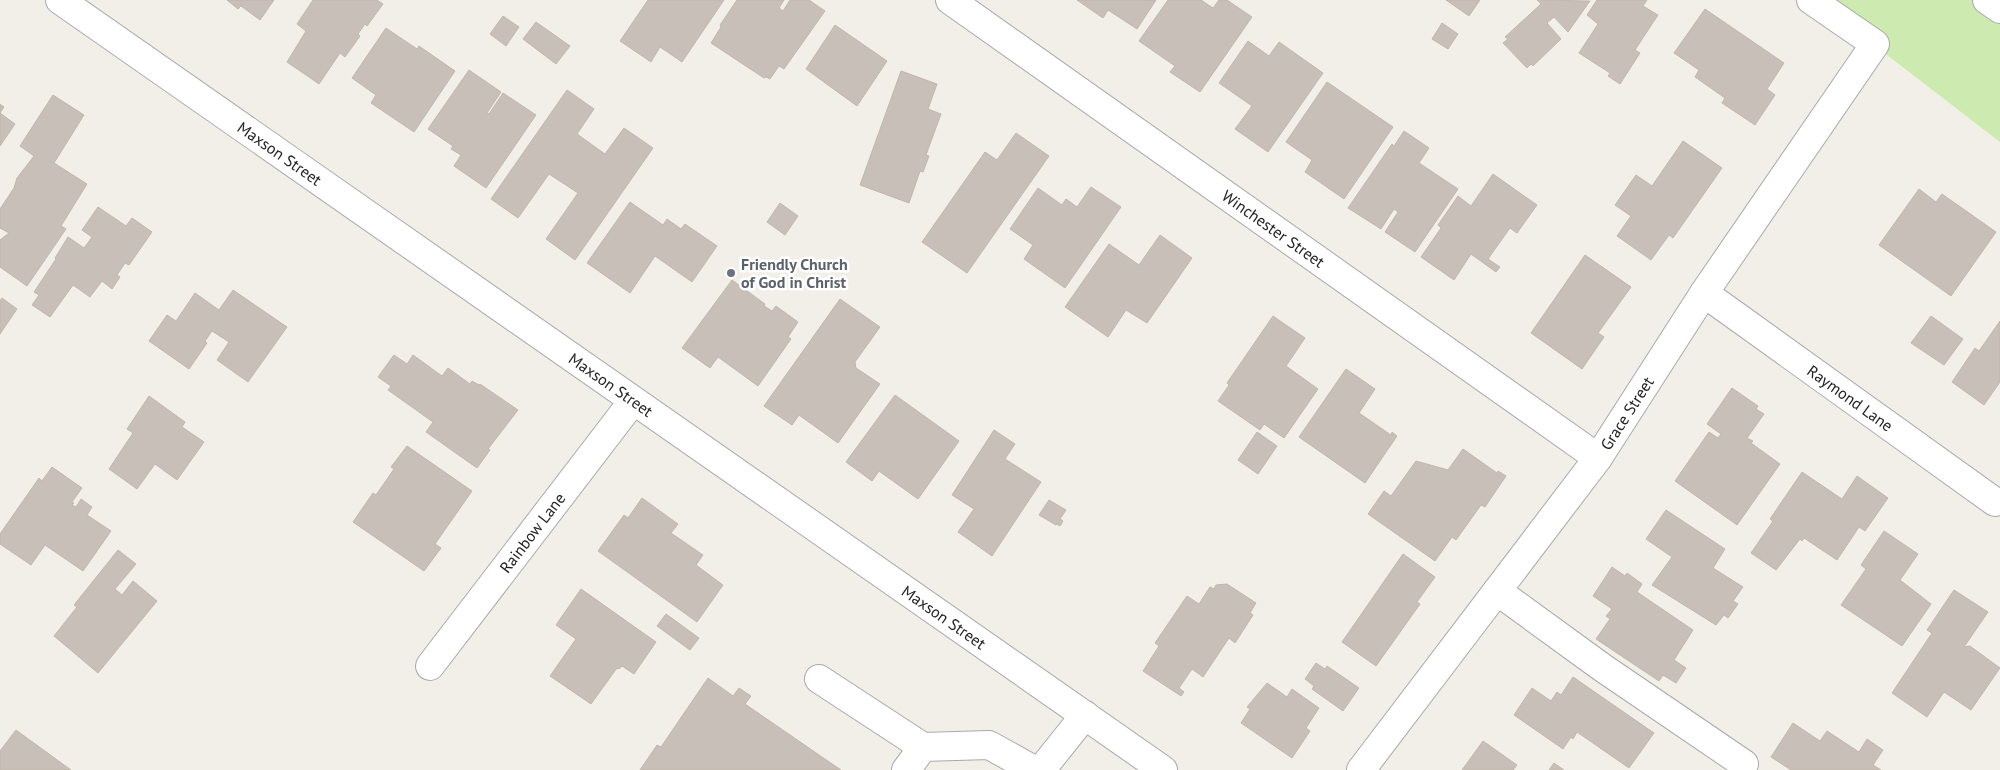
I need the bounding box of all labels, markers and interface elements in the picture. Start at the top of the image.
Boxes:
street label: Maxson Street [234,117,326,190]
street label: Winchester Street [1218,185,1329,272]
place label: Friendly Church of God in Christ [741,254,848,292]
marker: Friendly Church of God in Christ [725,267,737,279]
street label: Maxson Street [565,348,657,421]
street label: Raymond Lane [1803,360,1897,436]
street label: Grace Street [1596,372,1658,454]
street label: Rainbow Lane [495,488,569,577]
street label: Maxson Street [898,581,990,654]

